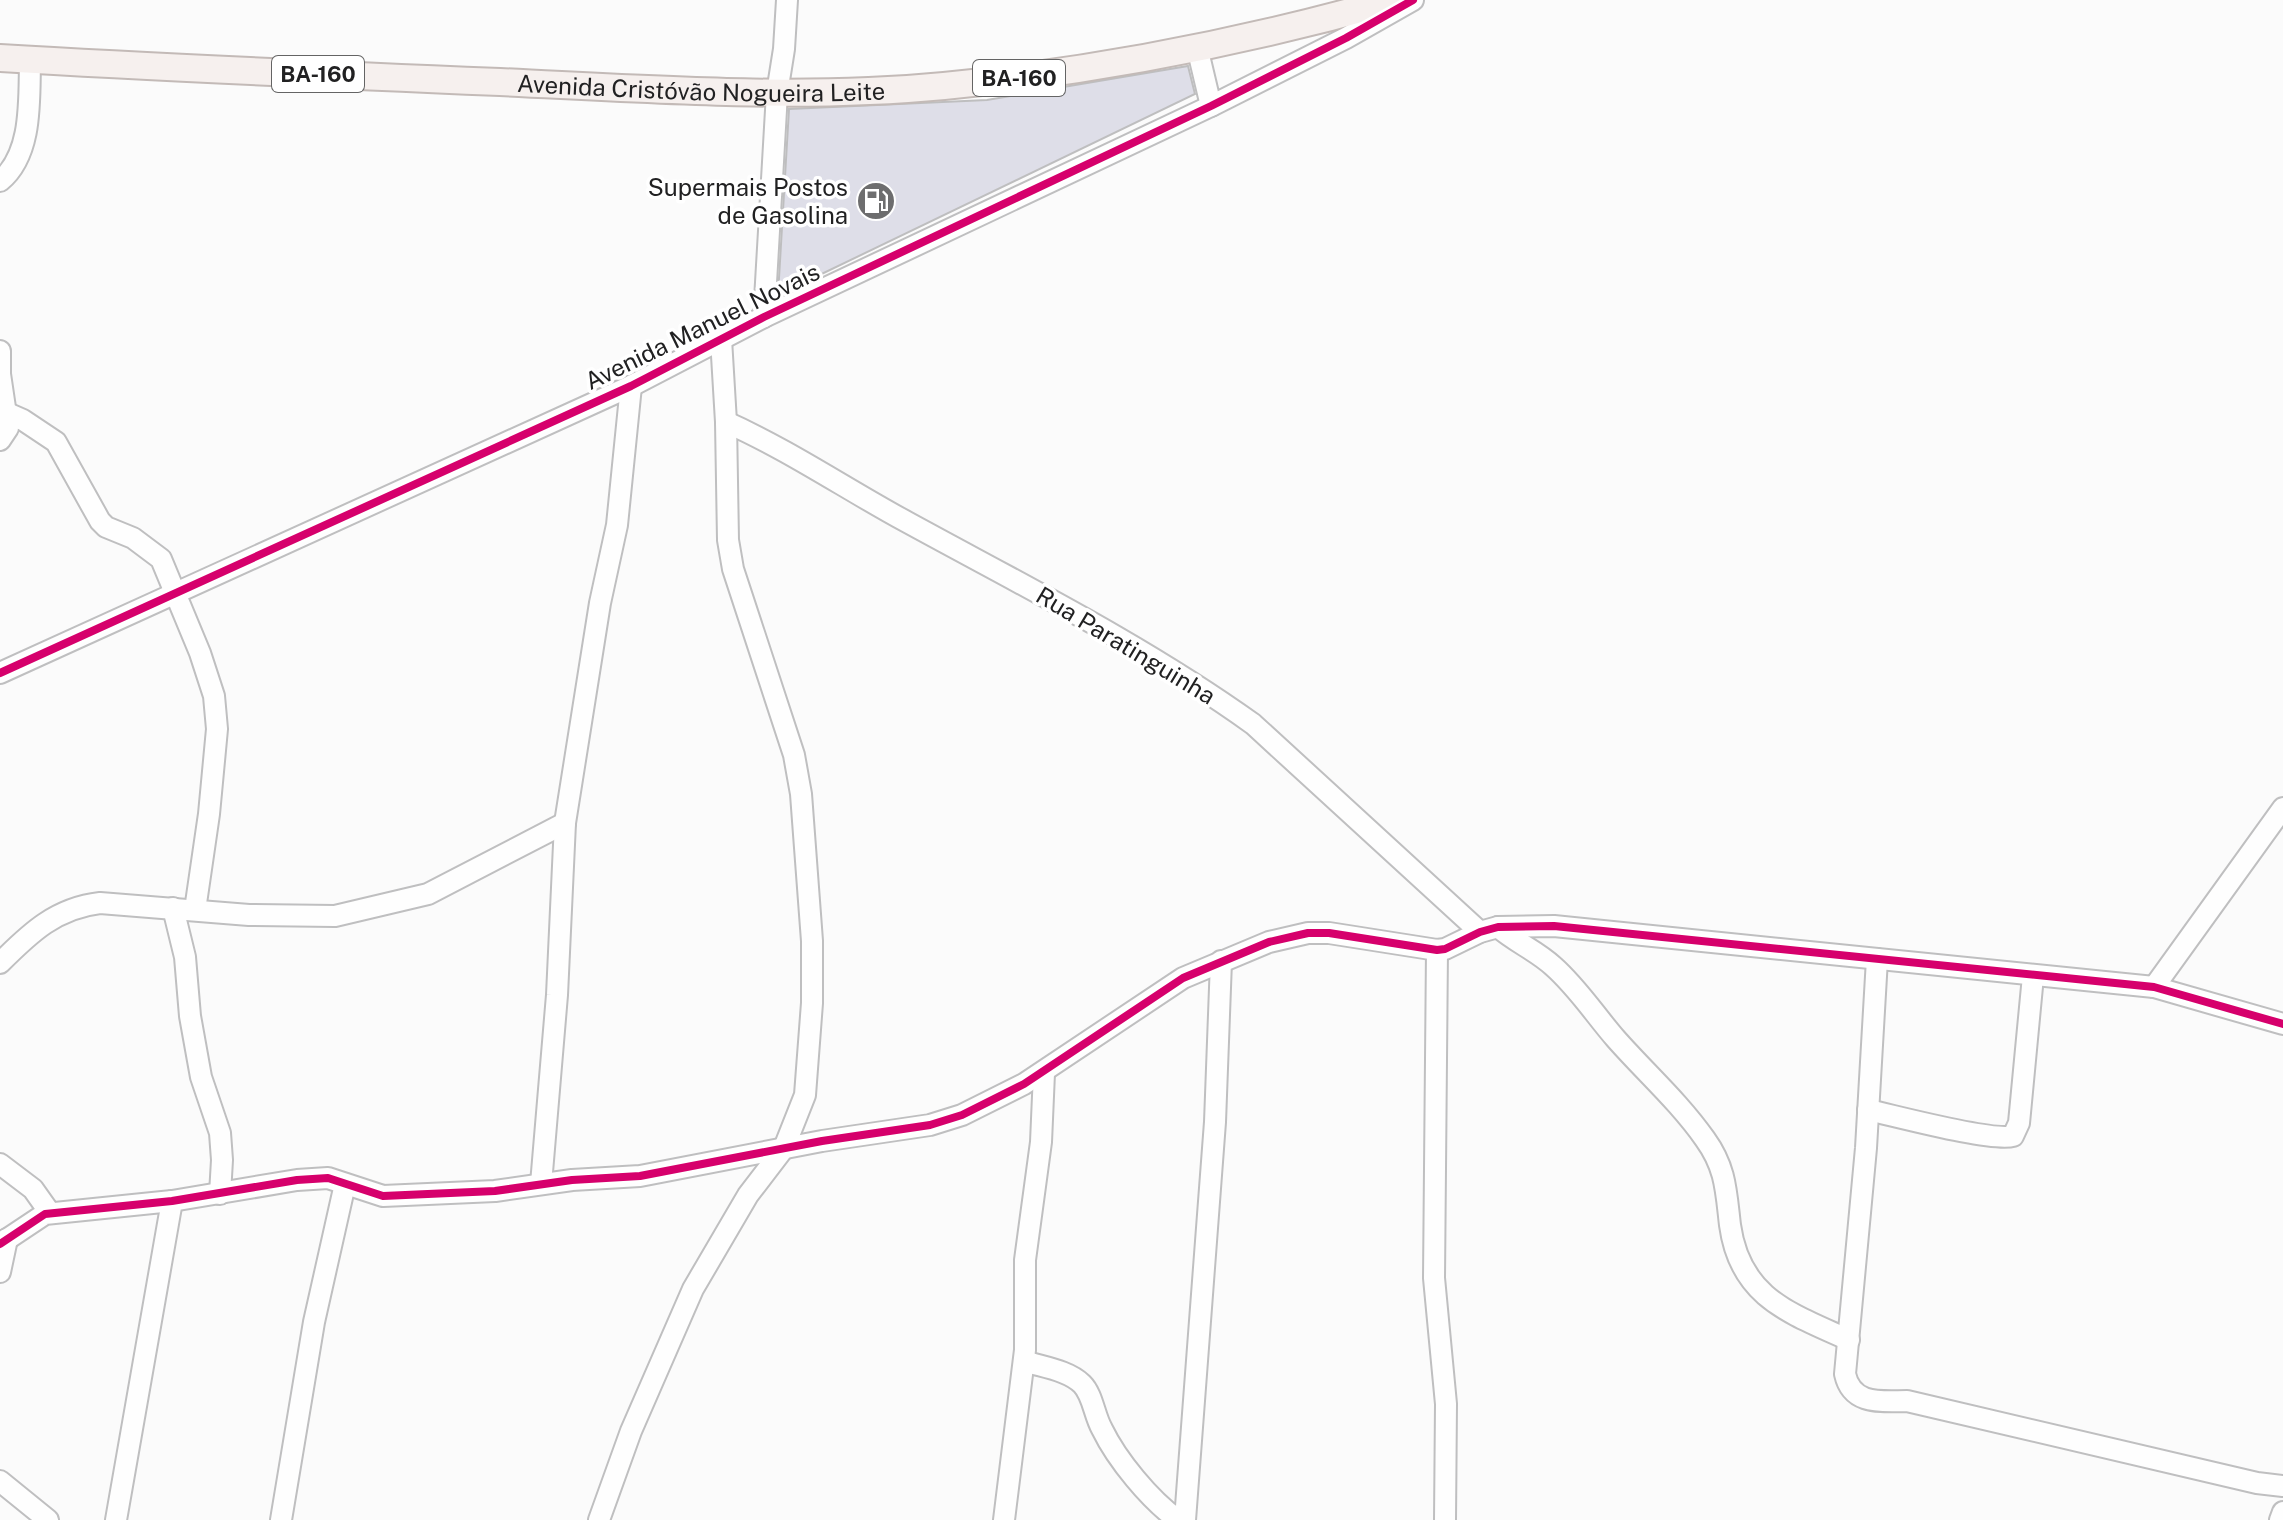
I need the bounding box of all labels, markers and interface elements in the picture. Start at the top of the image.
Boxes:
road number: BA-160 [272,56,364,92]
road number: BA-160 [973,60,1065,96]
street label: Avenida Cristóvão Nogueira Leite [517,69,886,107]
place label: Supermais Postos de Gasolina [648,173,848,229]
fuel station icon: Supermais Postos de Gasolina [855,180,897,222]
street label: Avenida Manuel Novais [580,257,824,395]
street label: Rua Paratinguinha [1031,580,1221,710]

